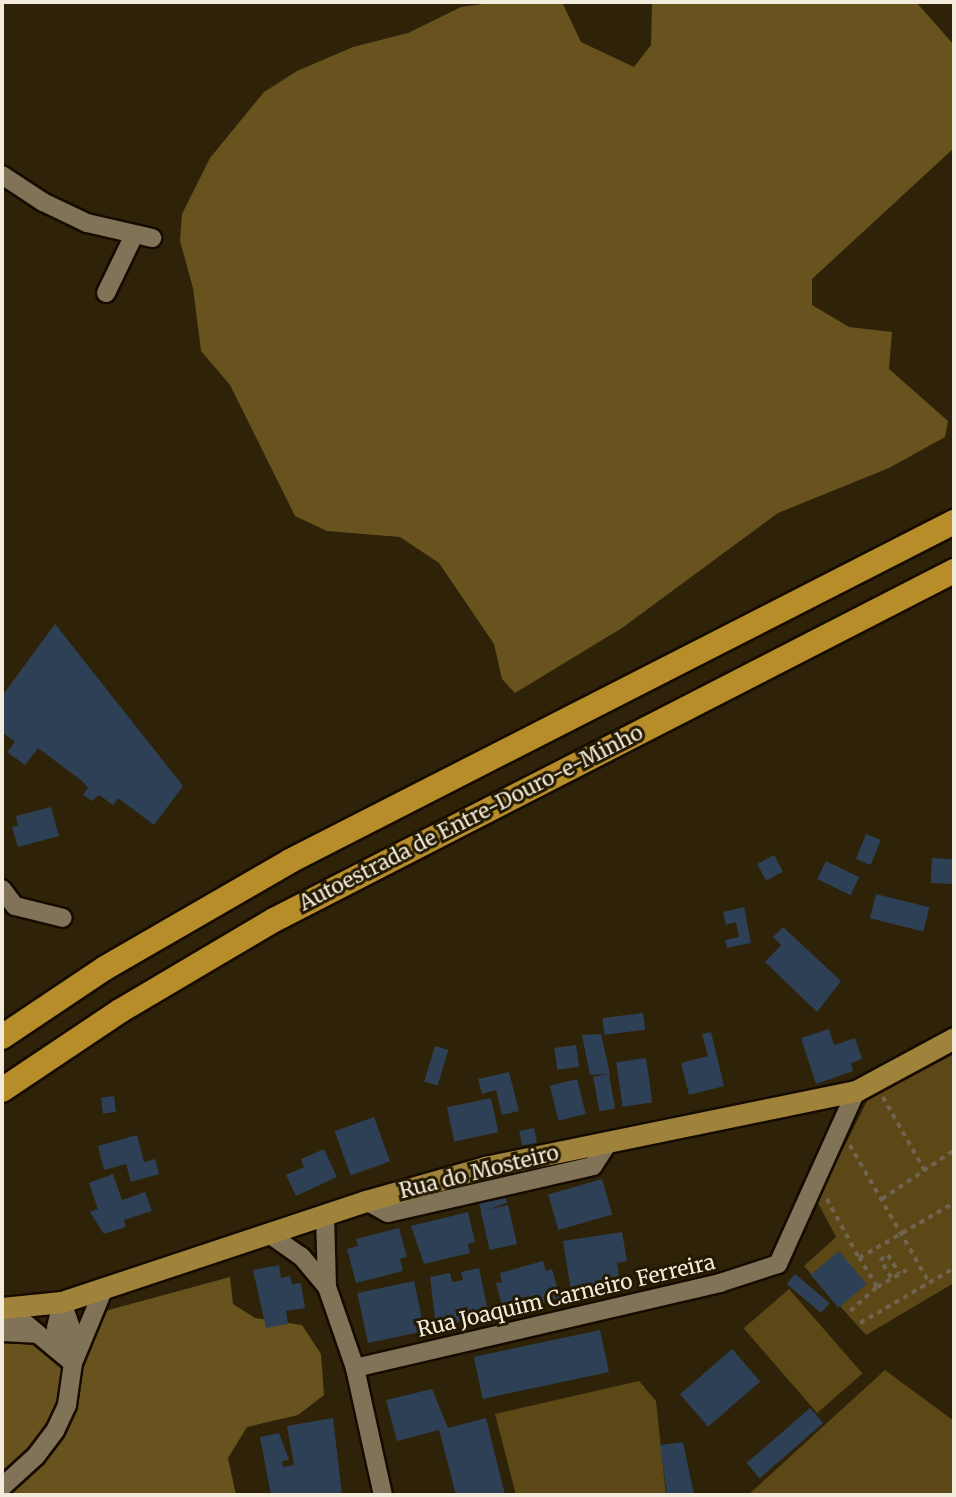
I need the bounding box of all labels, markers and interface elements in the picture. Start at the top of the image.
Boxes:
street label: Autoestrada de Entre-Douro-e-Minho [295,720,647,916]
street label: Rua do Mosteiro [397,1140,561,1204]
street label: Rua Joaquim Carneiro Ferreira [415,1249,717,1343]

